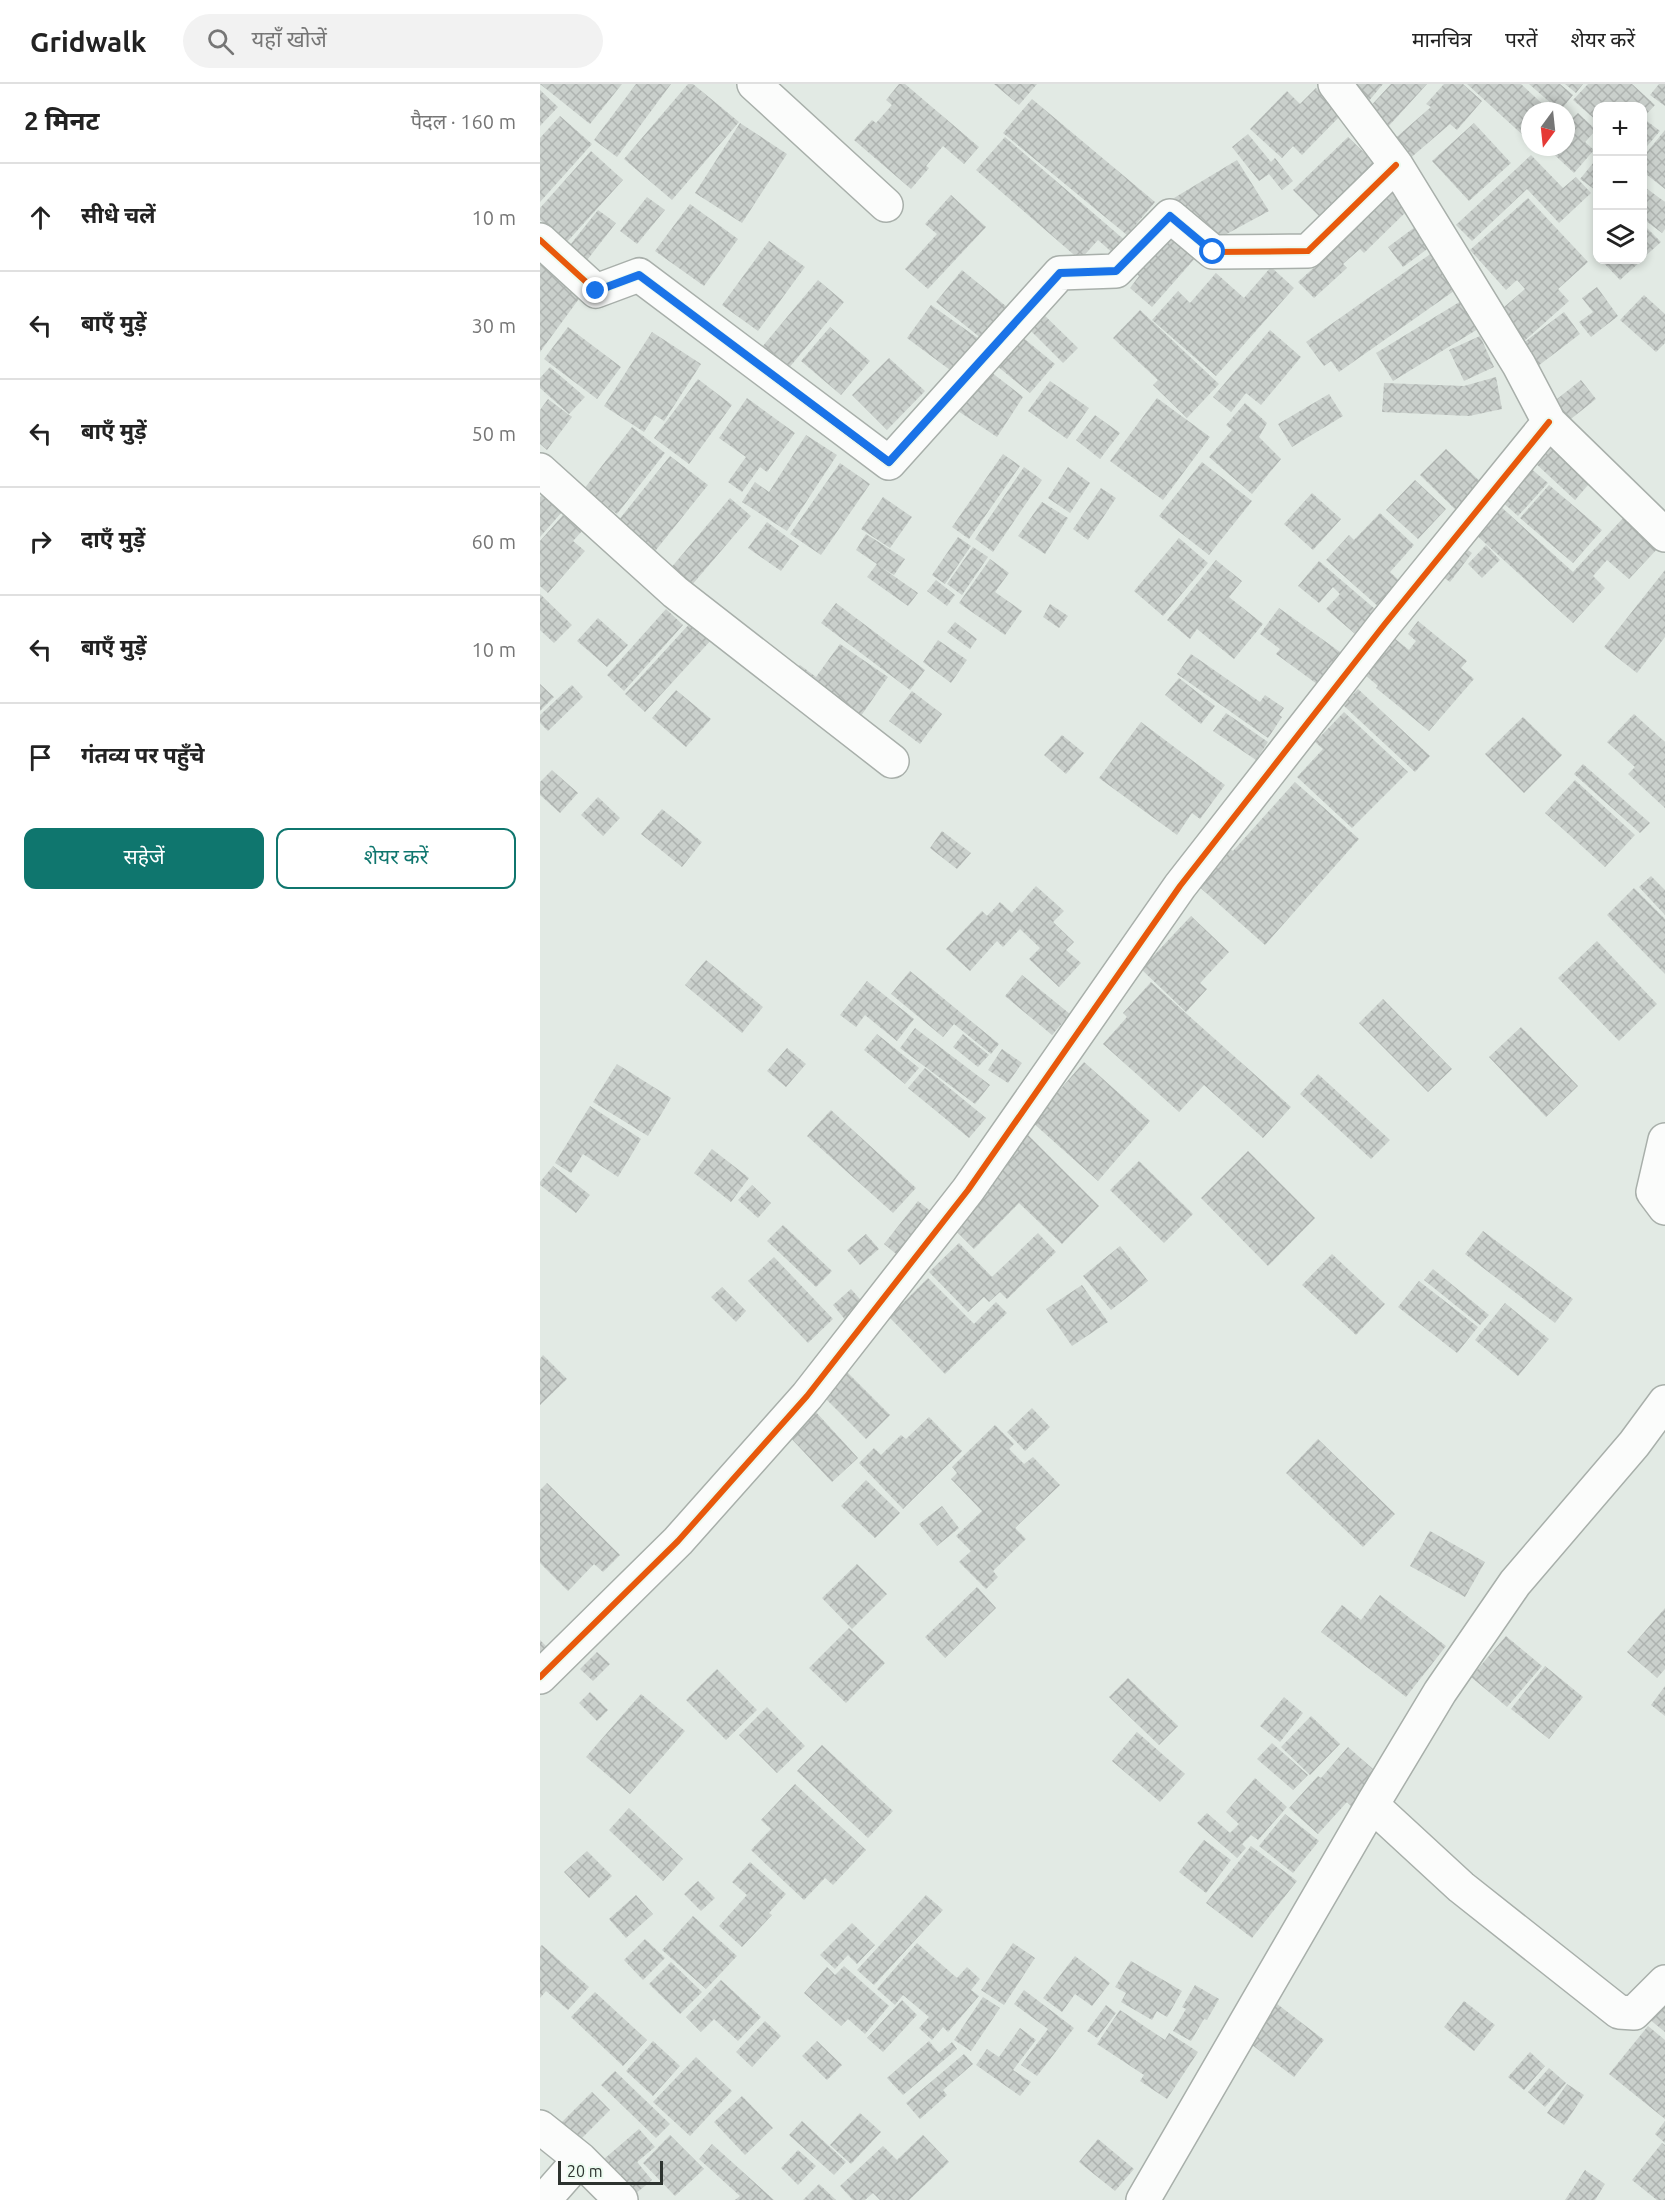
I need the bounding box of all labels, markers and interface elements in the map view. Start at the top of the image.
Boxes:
search box [183,14,603,68]
icon: search [204,25,237,58]
text: Gridwalk [30,26,147,57]
text: यहाँ खोजें [252,26,327,51]
text: मानचित्र [1412,27,1472,51]
text: परतें [1505,27,1537,51]
text: शेयर करें [1570,27,1635,51]
north arrow [1521,102,1575,156]
map controls [1593,102,1647,264]
button: + [1593,102,1647,156]
text: 2 मिनट [24,106,99,135]
text: पैदल · 160 m [411,110,516,133]
button: − [1593,156,1647,210]
icon: ahead [24,201,57,234]
text: सीधे चलें [81,202,156,227]
text: 10 m [472,206,516,229]
button: layers [1593,210,1647,264]
route start [1199,238,1225,264]
route end [582,277,608,303]
icon: left [24,309,57,342]
text: बाएँ मुड़ें [81,310,147,335]
text: 30 m [472,314,516,337]
icon: left [24,417,57,450]
text: बाएँ मुड़ें [81,418,147,443]
text: 50 m [472,422,516,445]
icon: right [24,525,57,558]
text: दाएँ मुड़ें [81,526,145,551]
text: 60 m [472,530,516,553]
icon: left [24,633,57,666]
text: बाएँ मुड़ें [81,634,147,659]
text: 10 m [472,638,516,661]
icon: arrive [24,741,57,774]
text: गंतव्य पर पहुँचे [81,742,205,767]
button: सहेजें [24,828,264,889]
button: शेयर करें [276,828,516,889]
scale bar [558,2158,663,2186]
text: 20 m [567,2162,603,2180]

